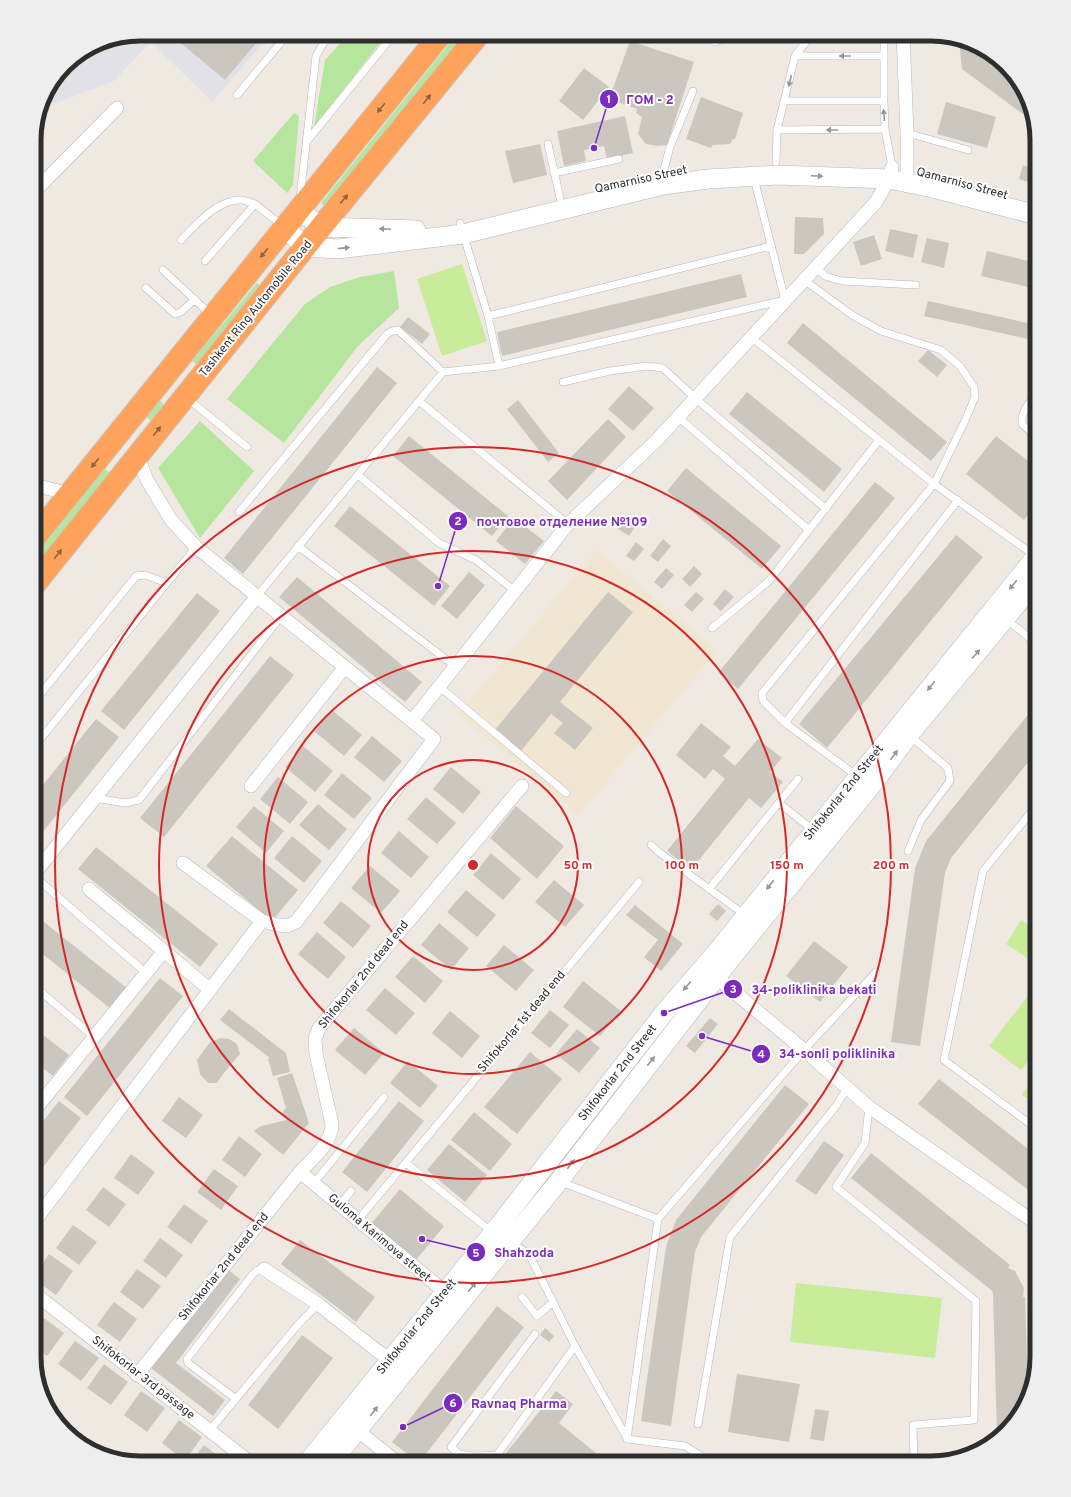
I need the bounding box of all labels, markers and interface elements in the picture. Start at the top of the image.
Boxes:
one-way arrow [838,53,851,59]
one-way arrow [786,75,792,87]
callout: ГОМ - 2 [599,86,682,111]
text: 1 [607,92,611,108]
one-way arrow [422,93,431,104]
text: ГОМ - 2 [626,93,674,109]
one-way arrow [377,103,385,114]
one-way arrow [881,109,888,121]
one-way arrow [825,127,838,133]
street label: Qamarniso Street [593,162,689,198]
street label: Qamarniso Street [914,164,1010,204]
one-way arrow [811,173,824,179]
one-way arrow [340,194,349,205]
one-way arrow [378,226,391,232]
street label: Tashkent Ring Automobile Road [196,237,316,381]
one-way arrow [338,245,350,252]
one-way arrow [260,248,269,258]
one-way arrow [153,426,162,436]
one-way arrow [90,458,99,468]
callout: почтовое отделение №109 [448,509,655,534]
text: 2 [454,514,462,530]
text: почтовое отделение №109 [476,515,648,531]
one-way arrow [54,549,63,560]
one-way arrow [1008,580,1017,591]
one-way arrow [972,649,980,660]
one-way arrow [927,681,935,692]
street label: Shifokorlar 2nd Street [800,742,888,844]
one-way arrow [890,750,898,761]
centre of rings [466,858,480,872]
text: 50 m [564,858,592,874]
text: 100 m [665,858,699,874]
text: 150 m [770,858,804,874]
text: 200 m [873,858,909,874]
one-way arrow [765,880,774,891]
street label: Shifokorlar 2nd dead end [315,917,413,1033]
street label: Shifokorlar 1st dead end [475,968,569,1076]
callout: 34-poliklinika bekati [723,977,884,1002]
one-way arrow [683,980,692,991]
text: 3 [729,982,737,998]
text: 34-poliklinika bekati [751,983,877,999]
street label: Shifokorlar 2nd Street [575,1021,661,1125]
callout: 34-sonli poliklinika [751,1041,903,1066]
text: 4 [757,1047,765,1063]
text: 34-sonli poliklinika [779,1047,895,1063]
one-way arrow [647,1056,655,1067]
one-way arrow [567,1159,576,1170]
street label: Guloma Karimova street [324,1190,434,1286]
street label: Shifokorlar 2nd dead end [175,1209,273,1325]
callout: Shahzoda [466,1240,561,1265]
text: 5 [472,1246,480,1262]
text: Shahzoda [494,1246,554,1262]
street label: Shifokorlar 2nd Street [373,1276,461,1378]
one-way arrow [467,1282,476,1292]
street label: Shifokorlar 3rd passage [88,1333,198,1423]
callout: Ravnaq Pharma [443,1390,575,1415]
text: 6 [449,1396,457,1412]
text: Ravnaq Pharma [471,1397,567,1413]
one-way arrow [369,1405,378,1416]

